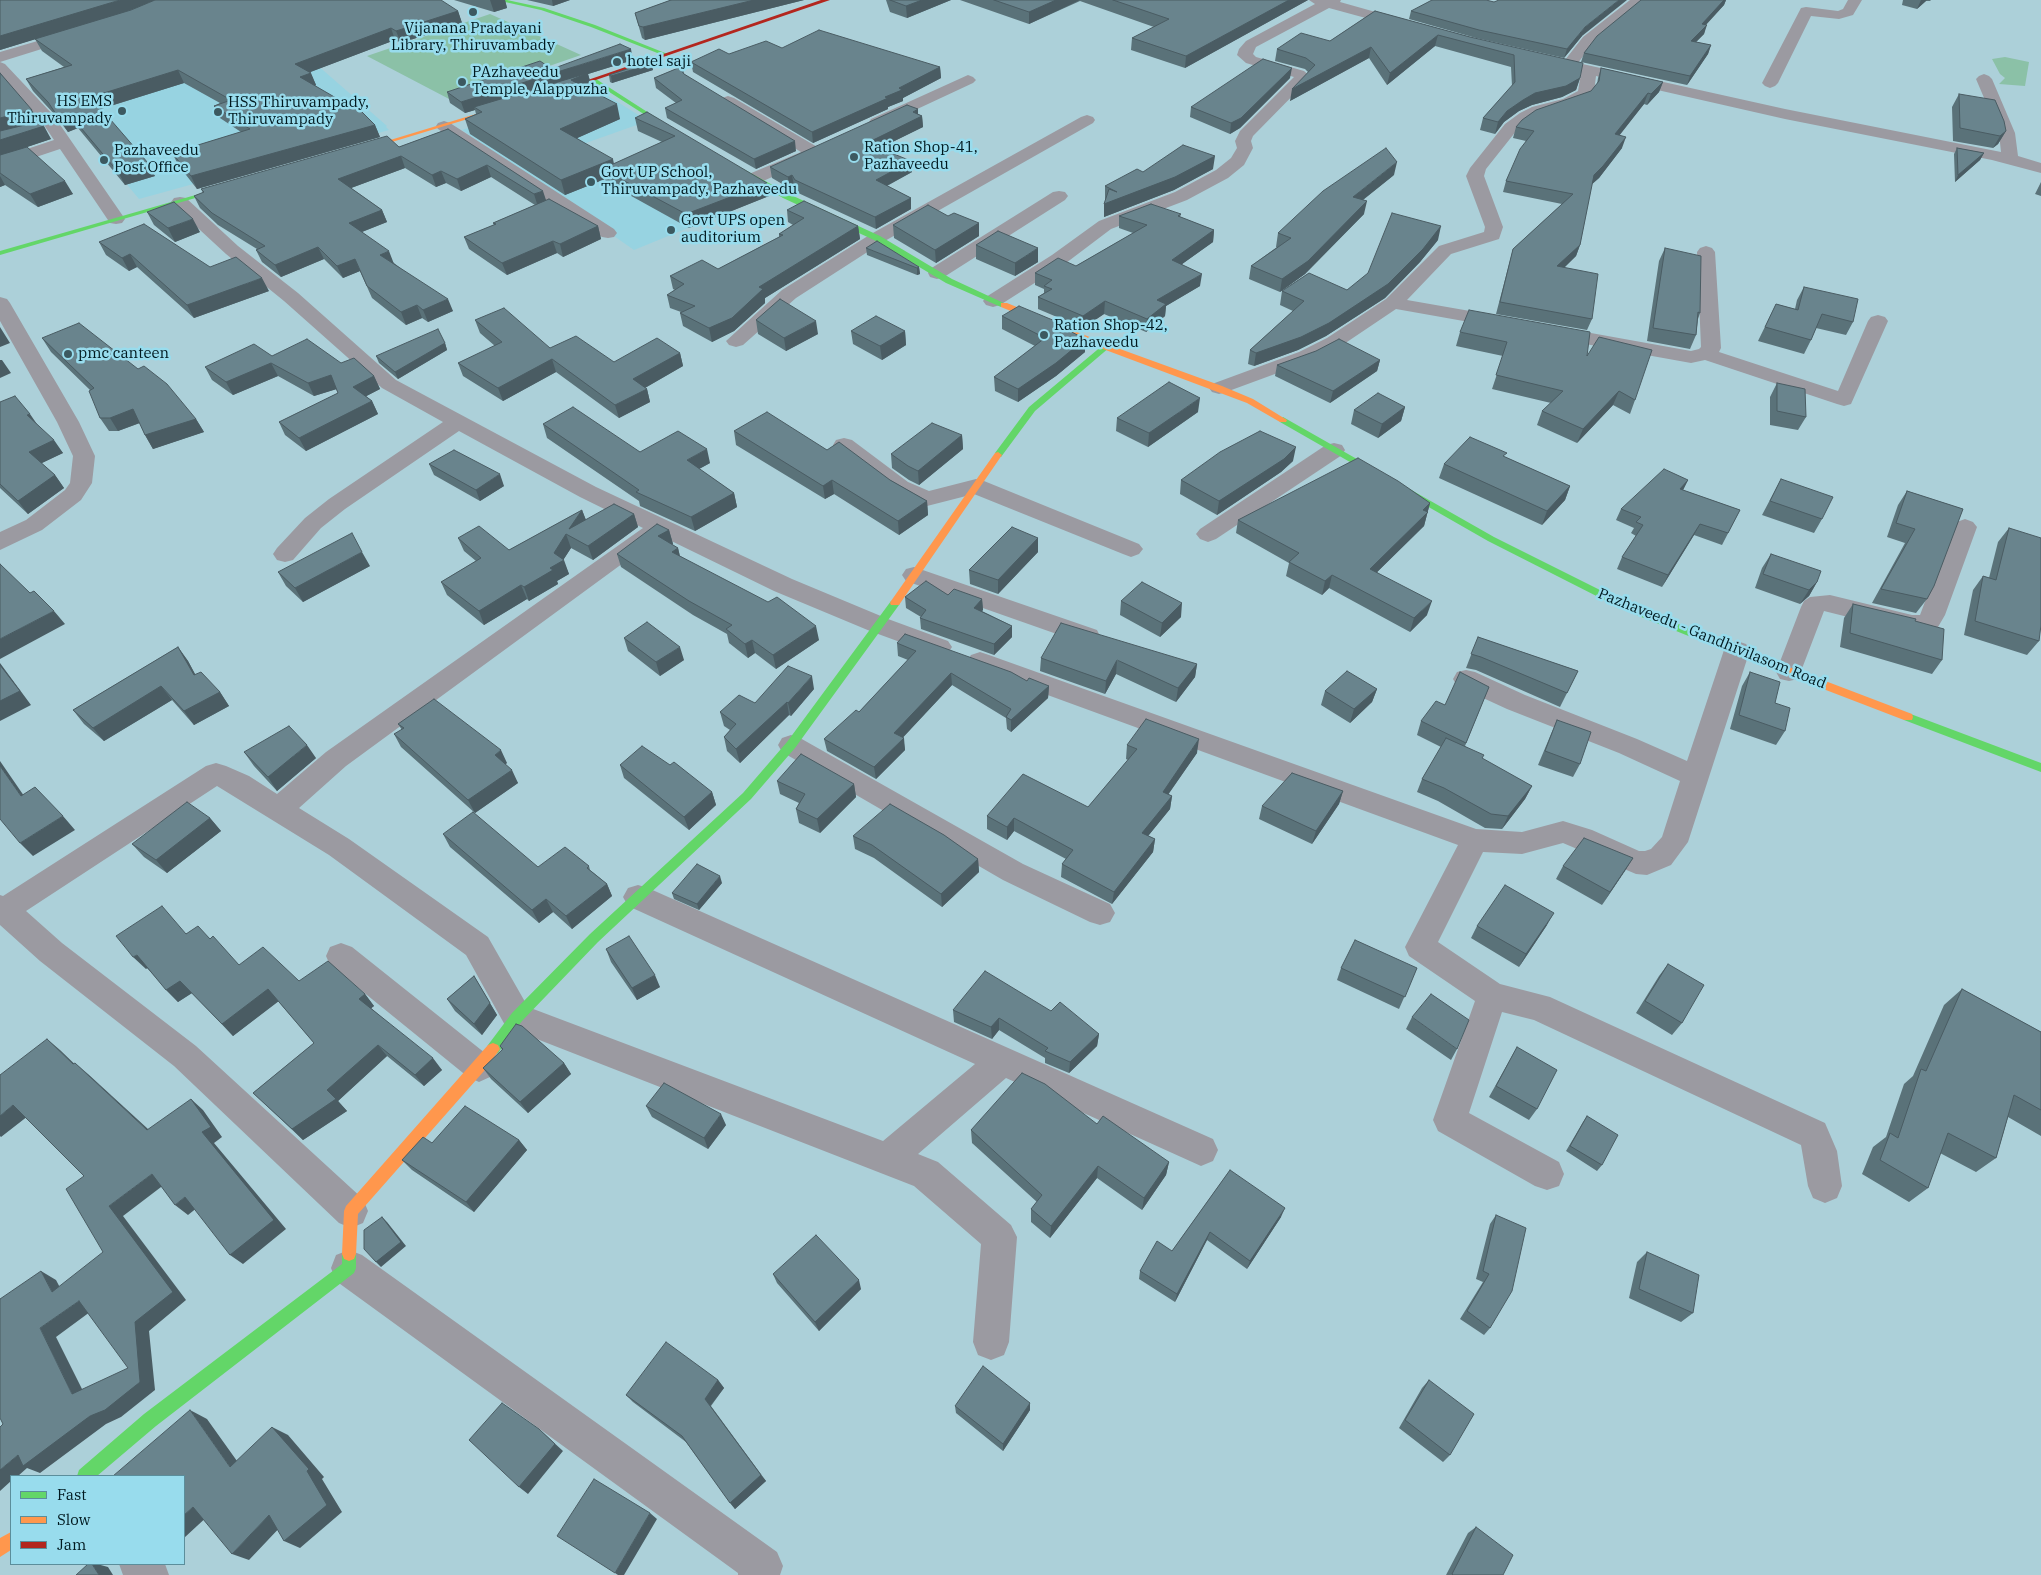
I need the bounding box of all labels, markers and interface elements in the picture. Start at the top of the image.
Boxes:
marker: Vijanana Pradayani Library, Thiruvambady [467,6,479,18]
place label: Vijanana Pradayani Library, Thiruvambady [391,20,555,55]
place label: hotel saji [627,53,691,71]
marker: hotel saji [611,56,623,68]
place label: PAzhaveedu Temple, Alappuzha [472,64,608,99]
marker: PAzhaveedu Temple, Alappuzha [456,76,468,88]
place label: HS EMS Thiruvampady [7,93,112,128]
place label: HSS Thiruvampady, Thiruvampady [228,94,369,129]
marker: HS EMS Thiruvampady [116,105,128,117]
marker: HSS Thiruvampady, Thiruvampady [212,106,224,118]
place label: Ration Shop-41, Pazhaveedu [864,139,978,174]
place label: Pazhaveedu Post Office [114,142,199,177]
marker: Ration Shop-41, Pazhaveedu [848,151,860,163]
marker: Pazhaveedu Post Office [98,154,110,166]
place label: Govt UP School, Thiruvampady, Pazhaveedu [601,164,797,199]
marker: Govt UP School, Thiruvampady, Pazhaveedu [585,176,597,188]
place label: Govt UPS open auditorium [681,212,785,247]
marker: Govt UPS open auditorium [665,224,677,236]
place label: Ration Shop-42, Pazhaveedu [1054,317,1168,352]
marker: Ration Shop-42, Pazhaveedu [1038,329,1050,341]
place label: pmc canteen [78,345,169,363]
marker: pmc canteen [62,348,74,360]
street label: Pazhaveedu - Gandhivilasom Road [1595,585,1829,693]
legend [10,1475,185,1565]
text: Fast [57,1485,87,1504]
text: Slow [57,1510,90,1529]
text: Jam [57,1535,86,1554]

